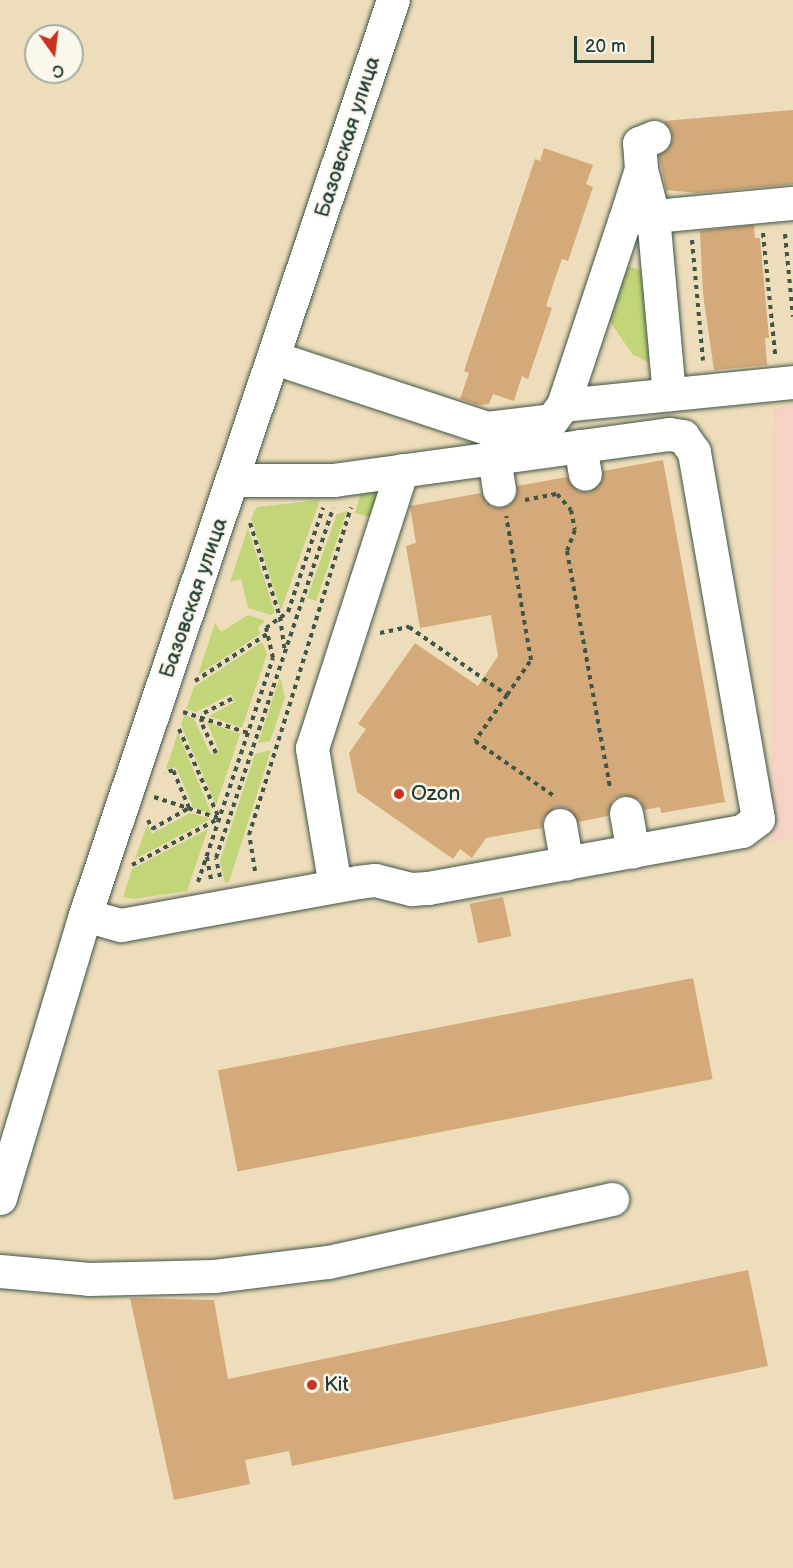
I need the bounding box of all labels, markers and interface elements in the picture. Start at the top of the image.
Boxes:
north arrow [24,24,84,84]
scale bar [577,24,656,62]
text: 20 m [585,36,626,57]
street label: Базовская улица [310,53,386,221]
text: С [50,59,66,81]
street label: Базовская улица [155,514,233,682]
place label: Ozon [411,781,460,807]
marker: Ozon [392,787,406,801]
place label: Kit [324,1372,349,1398]
marker: Kit [305,1378,319,1392]

